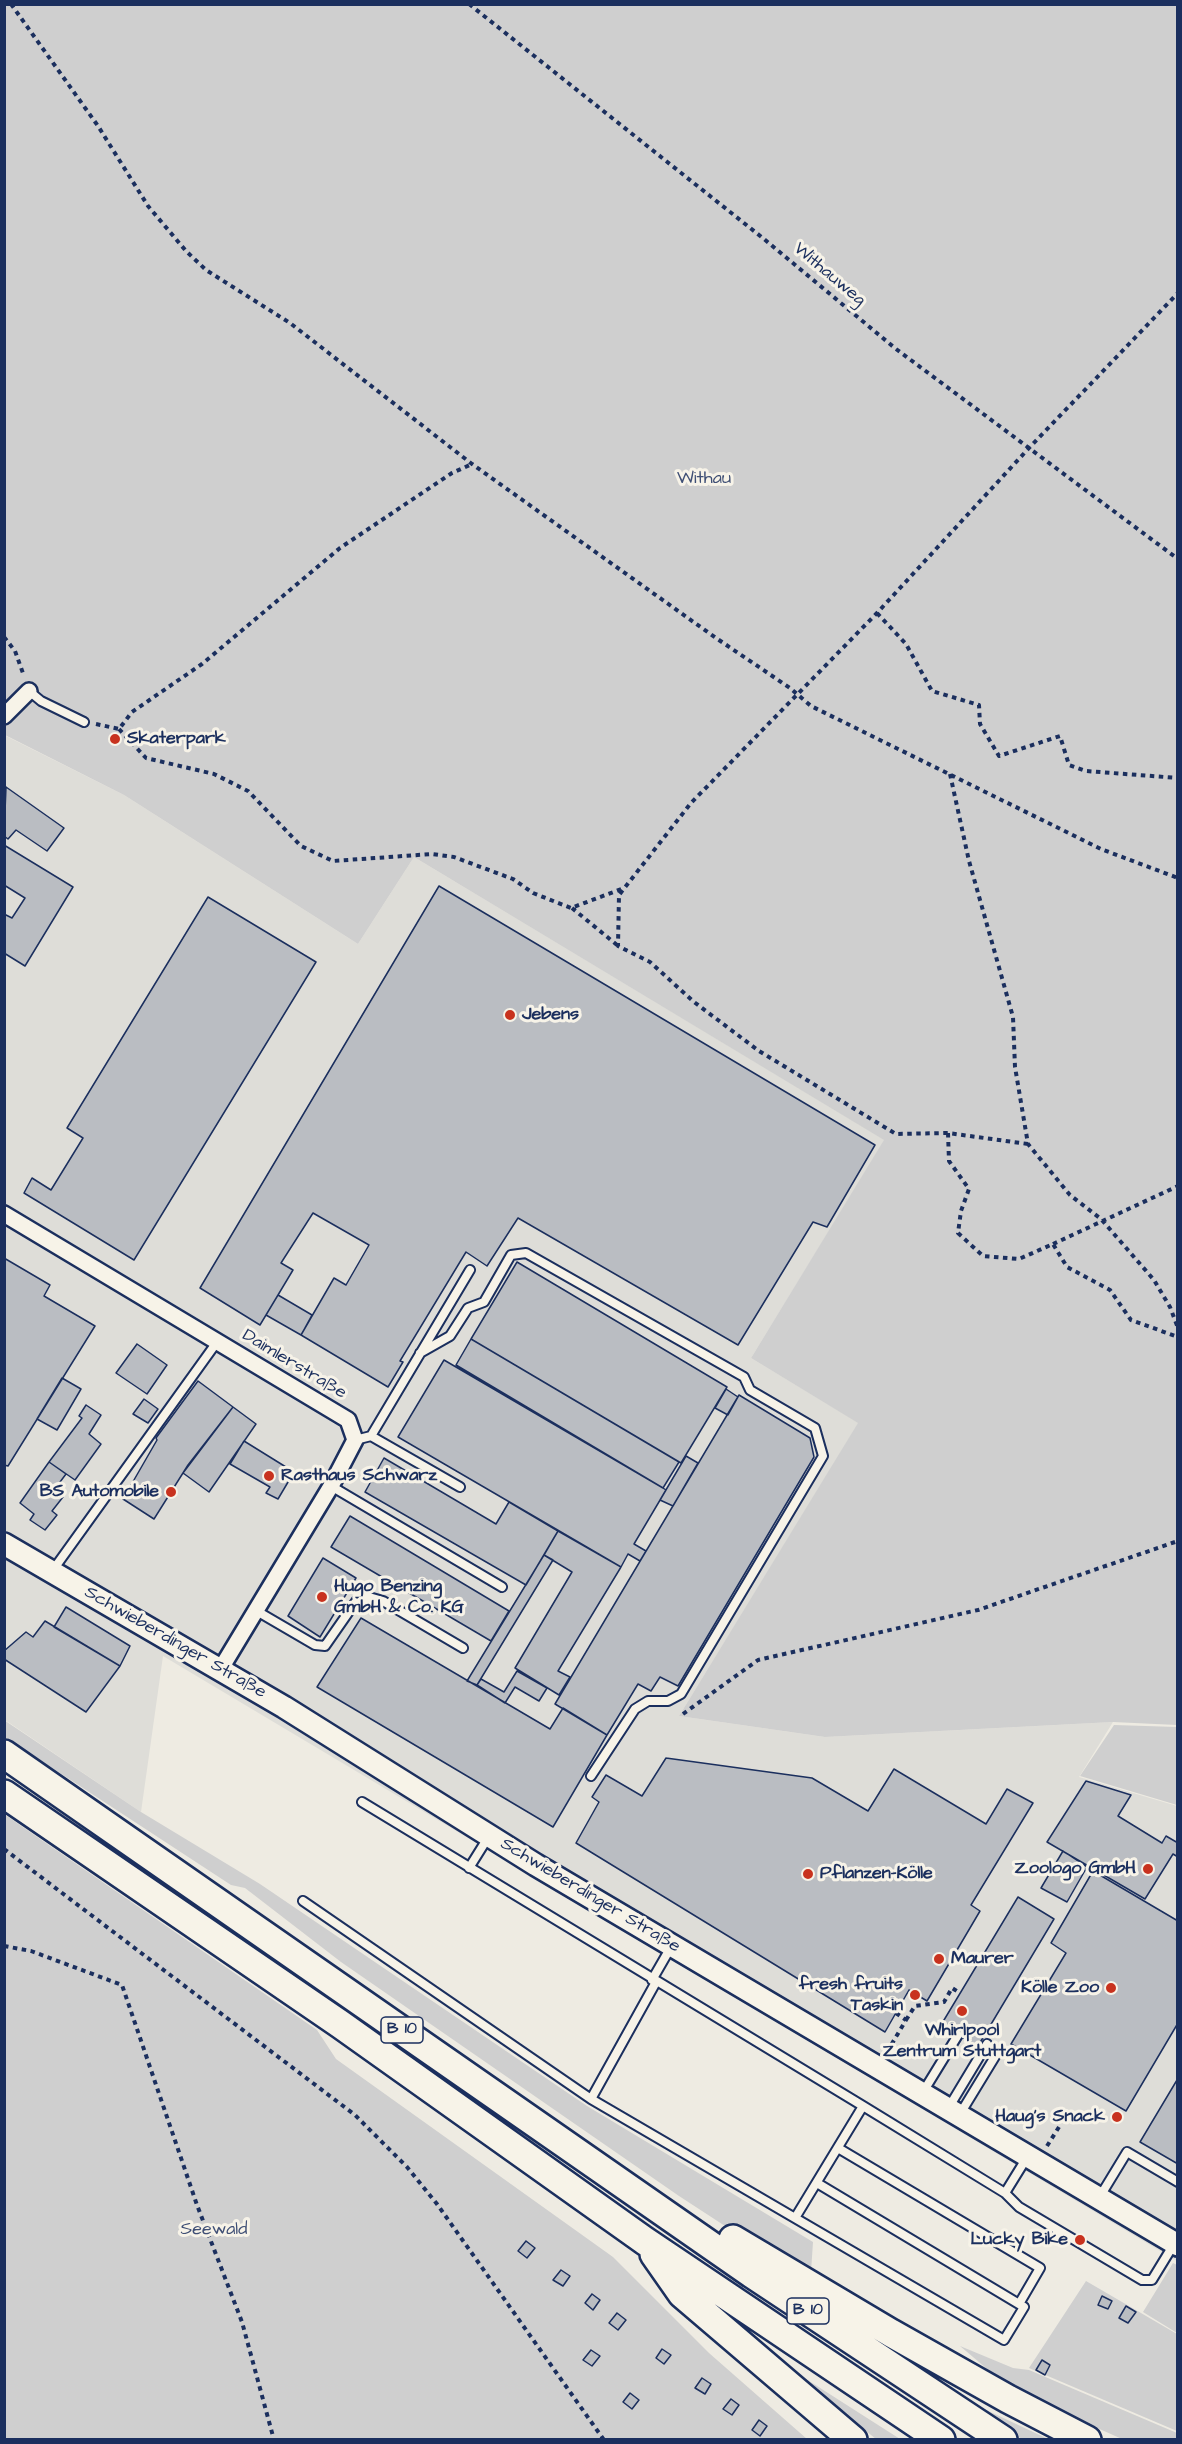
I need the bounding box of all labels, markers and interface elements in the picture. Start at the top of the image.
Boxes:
street label: Withauweg [788,239,870,311]
park label: Withau [677,468,731,490]
place label: Skaterpark [127,728,226,750]
marker: Skaterpark [108,732,122,746]
place label: Jebens [522,1004,579,1026]
marker: Jebens [503,1008,517,1022]
street label: Daimlerstraße [238,1325,350,1405]
place label: Rasthaus Schwarz [281,1465,437,1487]
marker: Rasthaus Schwarz [262,1469,276,1483]
place label: BS Automobile [40,1481,159,1503]
marker: BS Automobile [164,1485,178,1499]
place label: Hugo Benzing GmbH & Co. KG [334,1576,464,1618]
street label: Schwieberdinger Straße [80,1582,270,1704]
marker: Hugo Benzing GmbH & Co. KG [315,1590,329,1604]
street label: Schwieberdinger Straße [496,1834,684,1958]
place label: Zoologo GmbH [1015,1858,1136,1880]
marker: Zoologo GmbH [1141,1862,1155,1876]
place label: Pflanzen-Kölle [820,1863,933,1885]
marker: Pflanzen-Kölle [801,1867,815,1881]
place label: Maurer [951,1948,1014,1970]
marker: Maurer [932,1952,946,1966]
place label: fresh fruits Taskin [799,1974,903,2016]
place label: Kölle Zoo [1021,1977,1099,1999]
marker: Kölle Zoo [1104,1981,1118,1995]
marker: fresh fruits Taskin [908,1988,922,2002]
marker: Whirlpool Zentrum Stuttgart [955,2004,969,2018]
road number: B 10 [381,2017,423,2043]
place label: Whirlpool Zentrum Stuttgart [883,2020,1041,2062]
place label: Haug's Snack [995,2106,1105,2128]
marker: Haug's Snack [1110,2110,1124,2124]
park label: Seewald [181,2219,247,2241]
place label: Lucky Bike [971,2229,1068,2251]
marker: Lucky Bike [1073,2233,1087,2247]
road number: B 10 [787,2298,829,2324]

